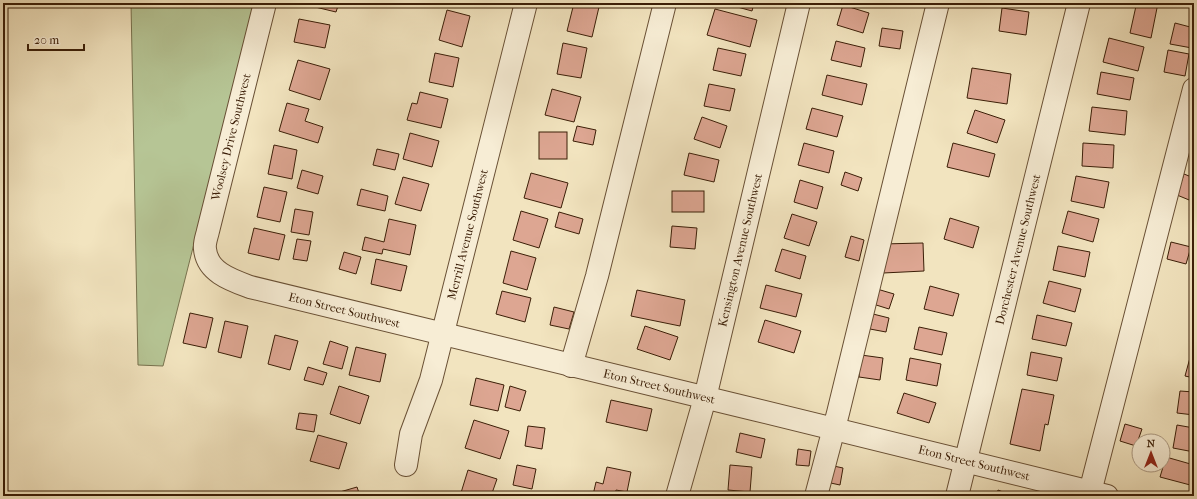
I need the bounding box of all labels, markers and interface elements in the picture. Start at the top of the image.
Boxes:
scale bar [28,26,84,52]
text: 20 m [34,33,59,47]
street label: Woolsey Drive Southwest [208,71,254,203]
street label: Merrill Avenue Southwest [444,167,491,301]
street label: Kensington Avenue Southwest [715,171,765,328]
street label: Dorchester Avenue Southwest [993,172,1044,326]
street label: Eton Street Southwest [287,290,402,331]
street label: Eton Street Southwest [602,366,717,407]
north arrow [1131,433,1171,473]
text: N [1147,437,1156,450]
street label: Eton Street Southwest [917,442,1032,484]

